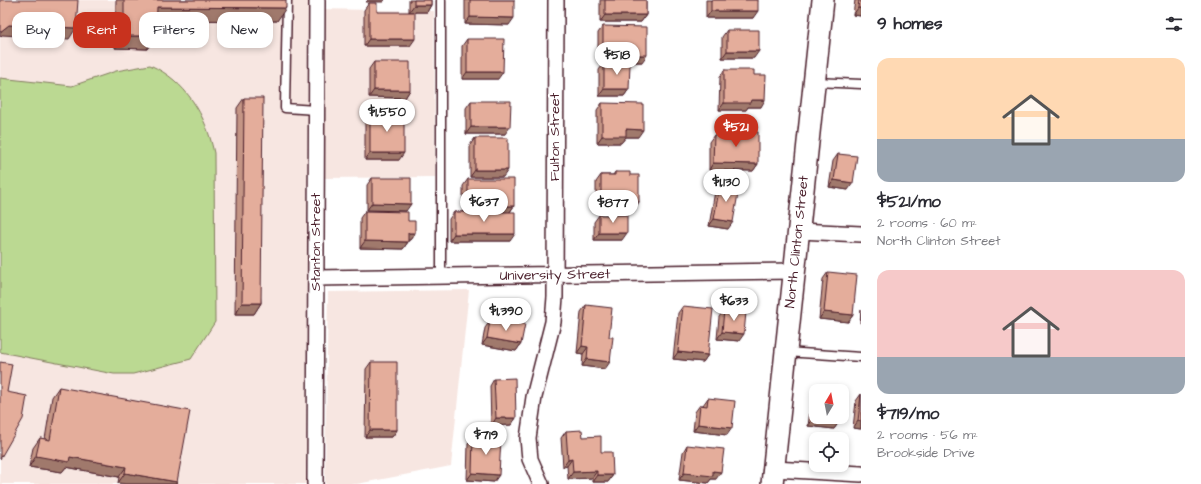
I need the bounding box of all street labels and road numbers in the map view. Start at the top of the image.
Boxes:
street label: Fulton Street [545,92,565,181]
street label: North Clinton Street [780,174,814,309]
street label: Stanton Street [306,193,326,291]
street label: University Street [499,264,611,286]

